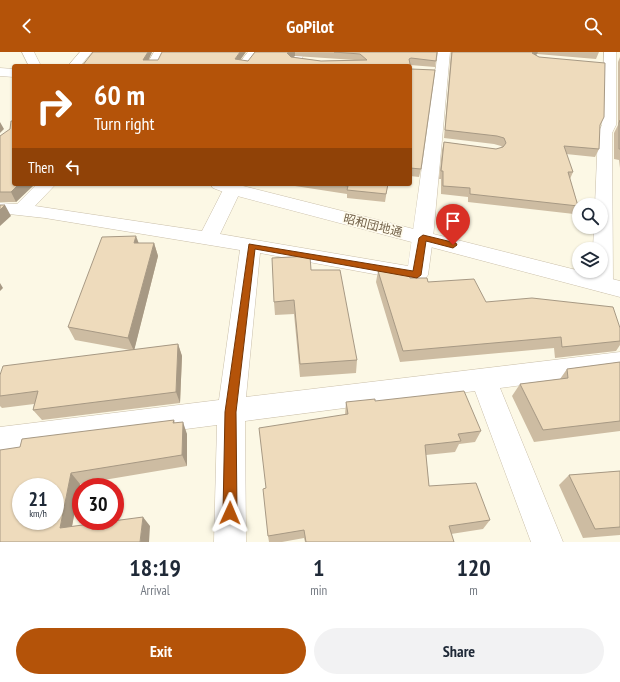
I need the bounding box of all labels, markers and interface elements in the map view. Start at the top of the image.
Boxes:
icon: back [16,15,38,37]
text: GoPilot [286,15,334,38]
icon: search [582,15,604,37]
text: 60 m [94,76,145,113]
icon: right [28,80,80,132]
text: Turn right [94,112,154,135]
icon: left [62,156,84,178]
text: Then [28,158,54,177]
map controls [572,198,608,278]
button: search [572,198,608,234]
pin [436,204,470,245]
street label: 昭和団地通 [342,210,404,240]
icon: arrive [442,210,464,232]
button: layers [572,242,608,278]
speed limit sign: 30 [72,478,124,530]
text: 21 [28,486,48,512]
position arrow [209,492,251,534]
text: km/h [29,507,47,520]
text: 18:19 [129,552,181,583]
text: 1 [313,552,324,583]
text: 120 [456,552,491,583]
text: Arrival [140,582,170,599]
text: min [310,582,327,599]
text: m [469,582,478,599]
button: Exit [16,628,306,674]
button: Share [314,628,604,674]

